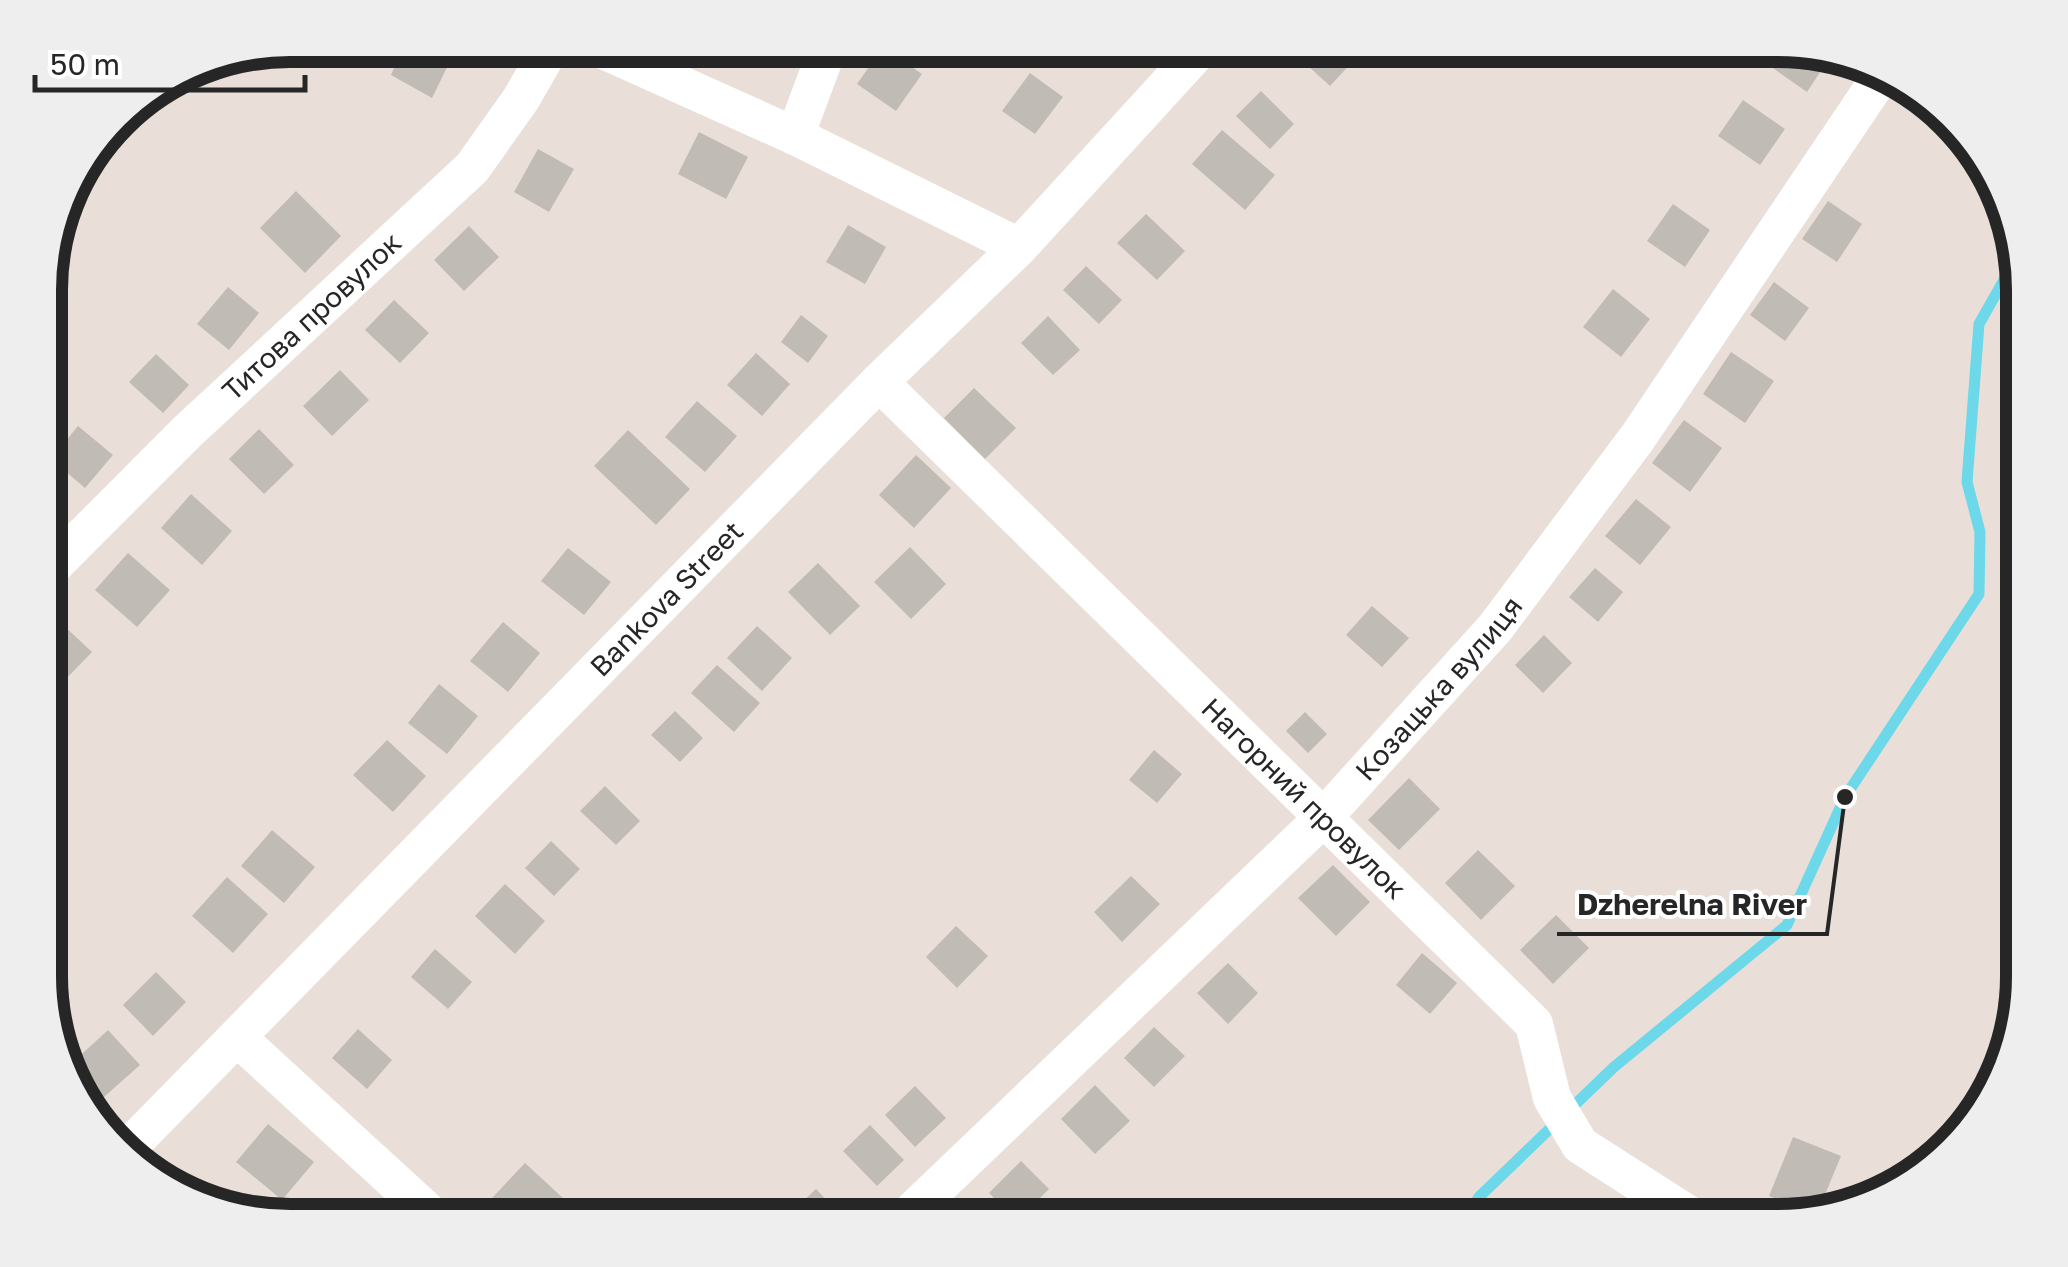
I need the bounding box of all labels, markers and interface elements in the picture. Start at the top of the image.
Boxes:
scale bar [35,30,305,92]
text: 50 m [50,46,120,82]
street label: Титова провулок [215,225,407,407]
street label: Bankova Street [583,514,749,683]
street label: Козацька вулиця [1348,590,1529,787]
street label: Нагорний провулок [1195,691,1413,905]
callout: Dzherelna River [1557,874,1827,934]
text: Dzherelna River [1577,886,1807,922]

